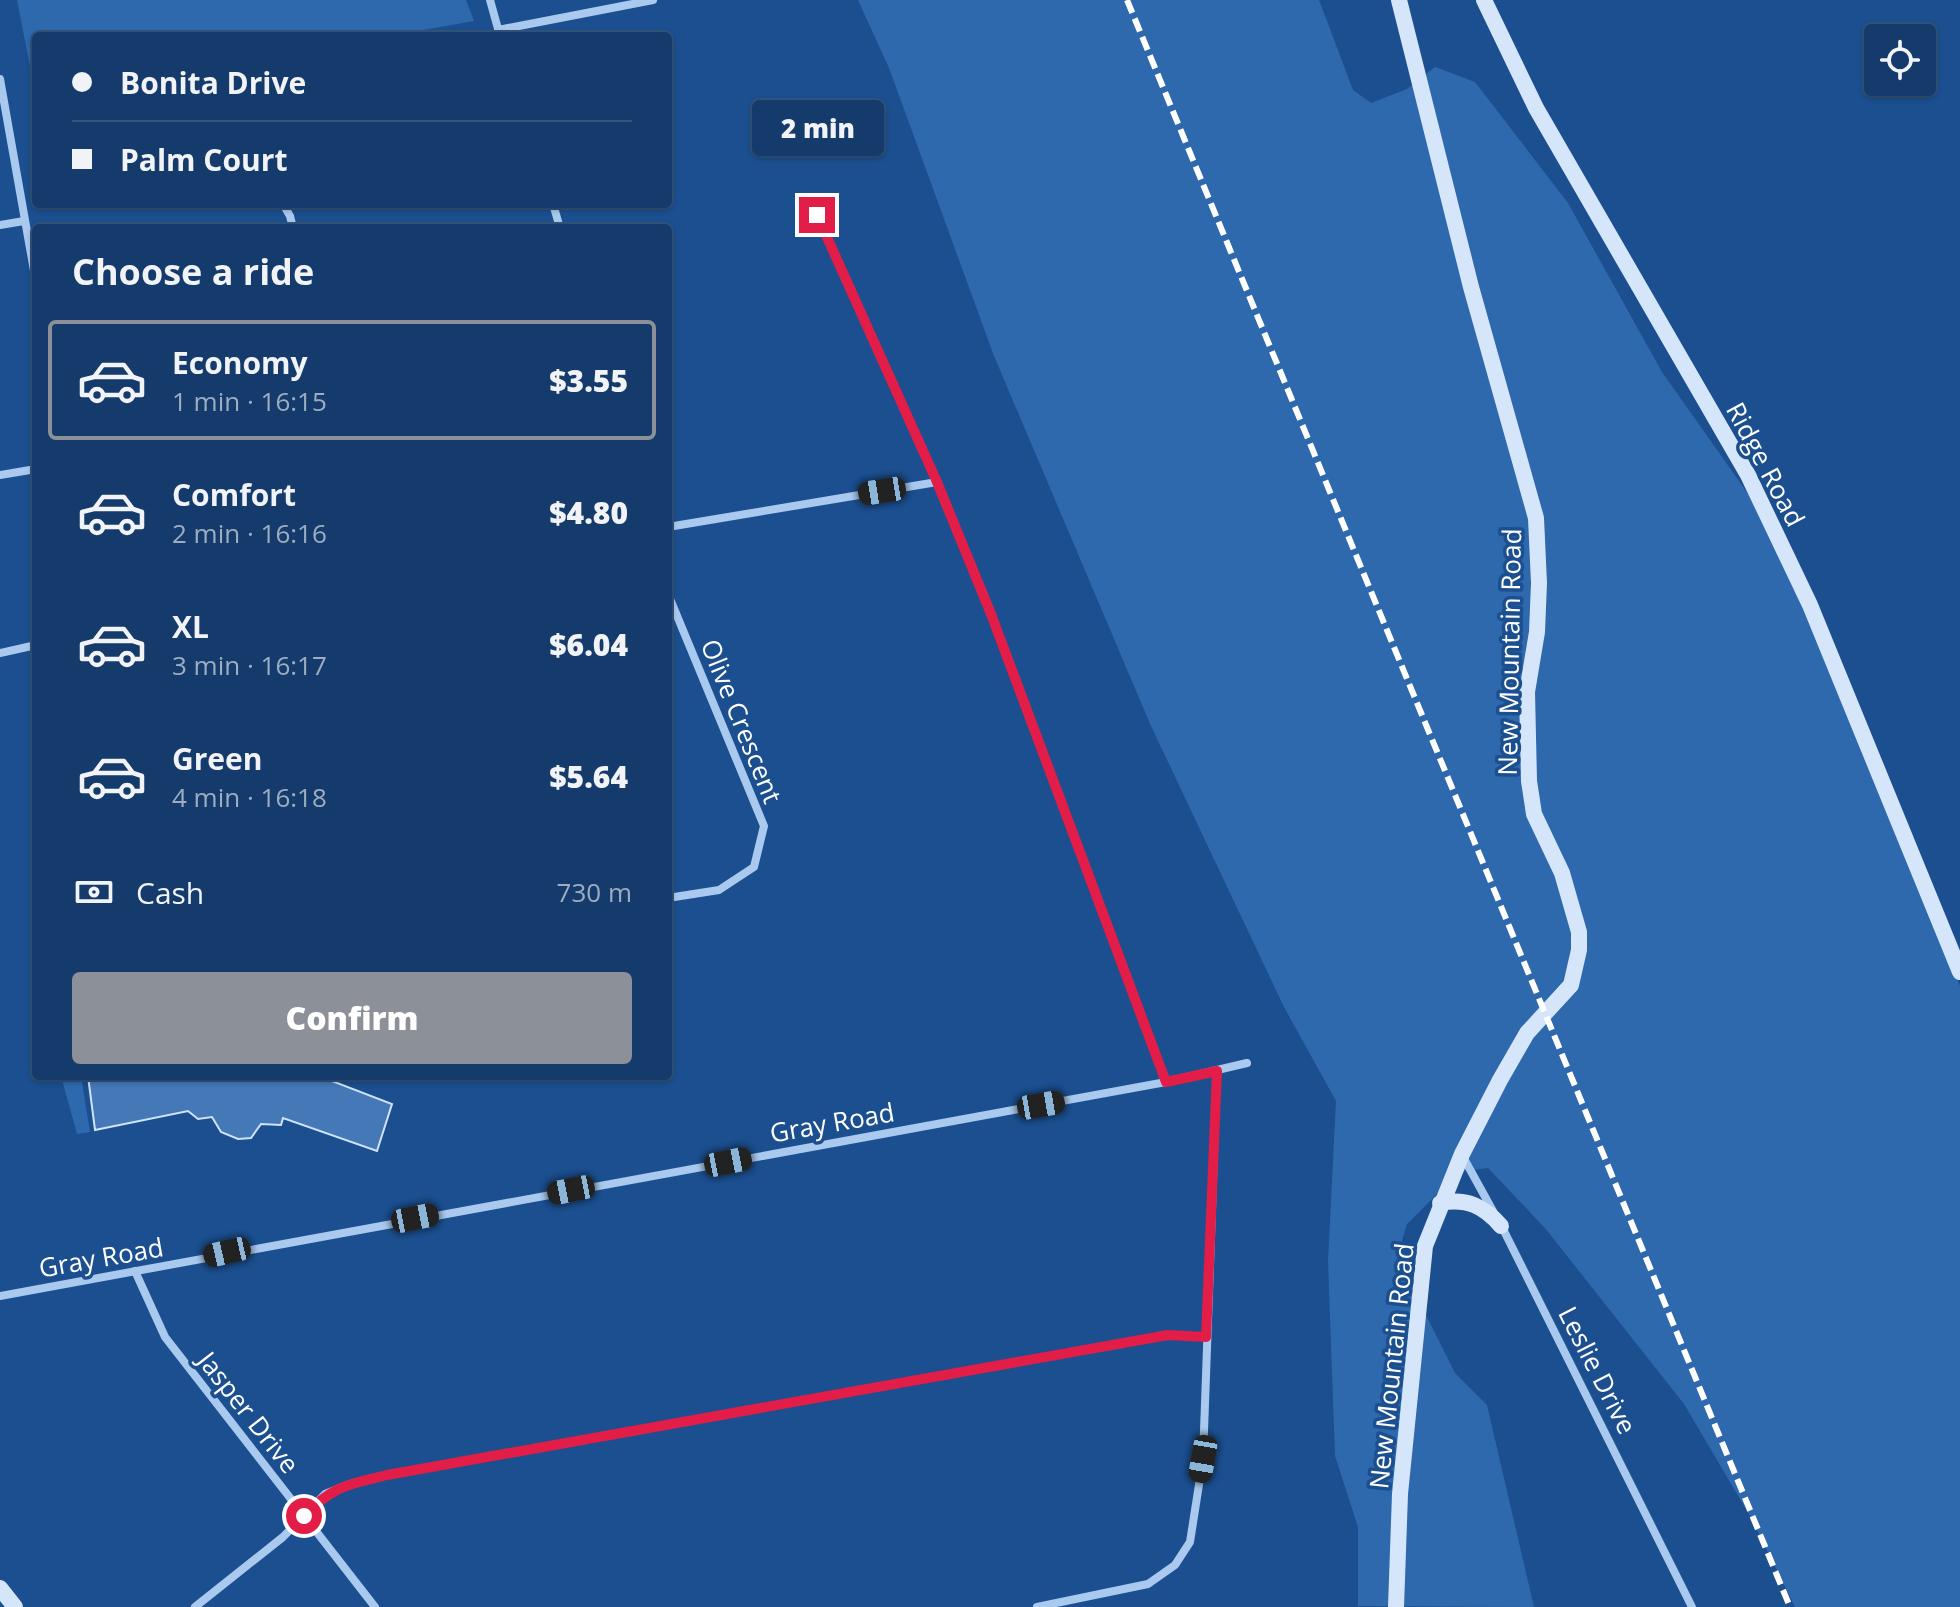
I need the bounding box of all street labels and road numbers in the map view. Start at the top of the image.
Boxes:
street label: Ridge Road [1718,395,1814,533]
street label: New Mountain Road [1489,528,1529,776]
street label: Olive Crescent [693,634,791,808]
street label: Gray Road [767,1093,897,1151]
street label: Gray Road [36,1228,166,1286]
street label: New Mountain Road [1360,1241,1422,1491]
street label: Leslie Drive [1550,1300,1646,1440]
street label: Jasper Drive [188,1341,308,1480]

